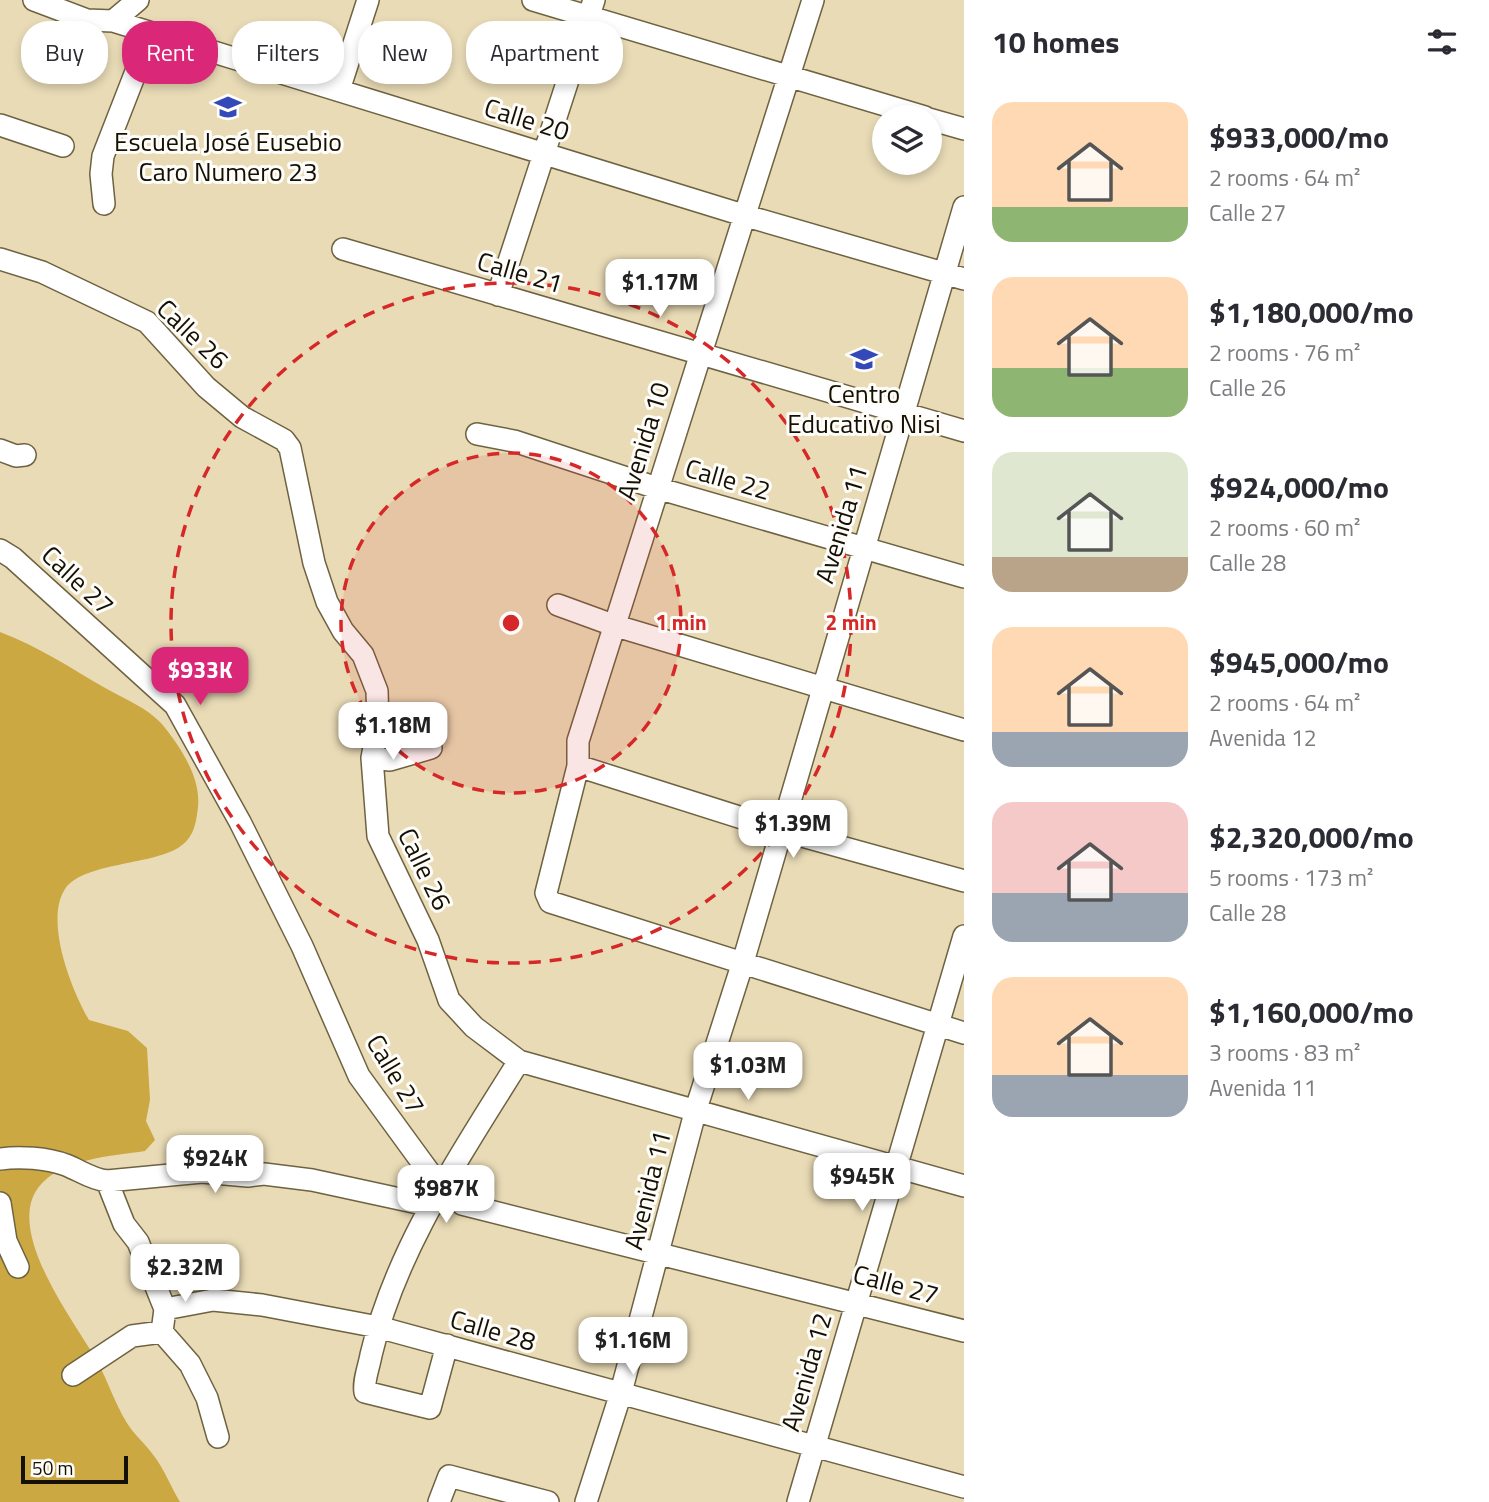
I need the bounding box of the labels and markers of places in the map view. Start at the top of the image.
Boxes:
school or university icon: Escuela José Eusebio Caro Numero 23 [213,92,243,122]
place label: Escuela José Eusebio Caro Numero 23 [114,122,342,191]
pin: $1.17M [603,260,717,319]
school or university icon: Centro Educativo Nisi [849,344,879,374]
place label: Centro Educativo Nisi [787,374,941,443]
centre of rings [499,611,523,635]
pin: $933K [151,648,249,707]
pin: $1.18M [336,702,450,762]
pin: $1.39M [736,800,850,860]
pin: $1.03M [691,1042,805,1102]
pin: $924K [166,1136,264,1195]
pin: $945K [813,1154,911,1213]
pin: $987K [397,1166,495,1225]
pin: $2.32M [128,1244,242,1304]
pin: $1.16M [576,1318,690,1377]

